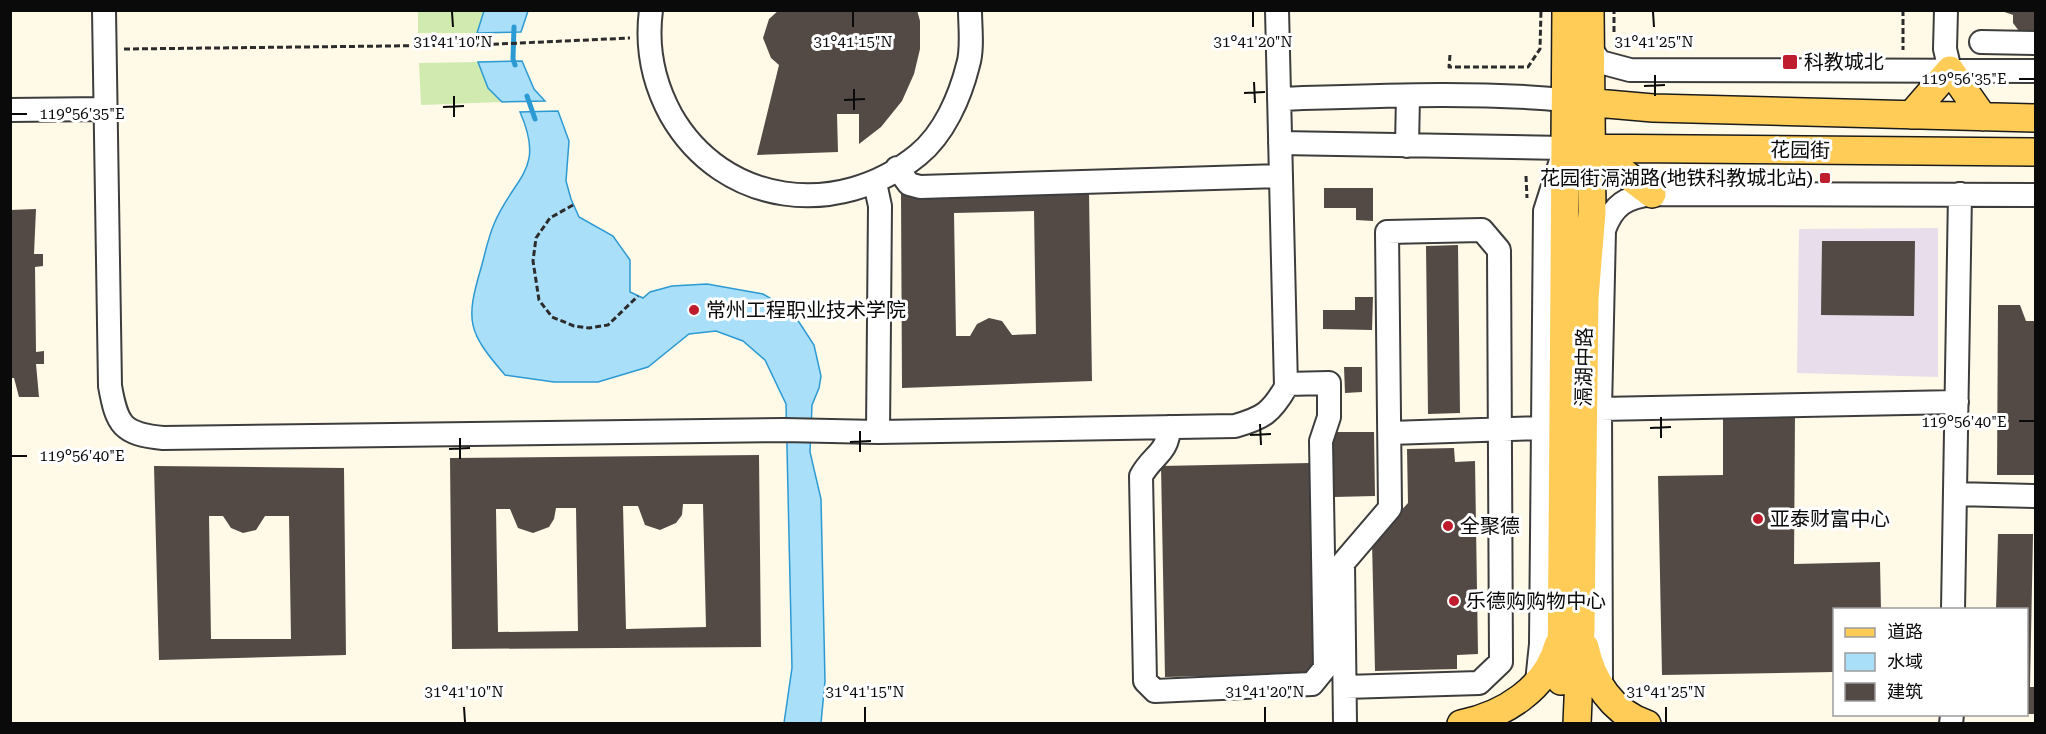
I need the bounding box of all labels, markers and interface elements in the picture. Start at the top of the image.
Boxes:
text: 31°41'10"N [413,33,493,51]
text: 31°41'15"N [813,33,893,51]
text: 31°41'20"N [1213,33,1293,51]
text: 31°41'25"N [1614,33,1694,51]
place label: 科教城北 [1804,50,1884,74]
marker: 科教城北 [1781,53,1799,71]
text: 119°56'35"E [1921,70,2007,88]
text: 119°56'35"E [39,105,125,123]
street label: 花园街 [1770,137,1830,163]
place label: 花园街滆湖路(地铁科教城北站) [1540,166,1813,190]
marker: 花园街滆湖路(地铁科教城北站) [1818,171,1832,185]
place label: 常州工程职业技术学院 [706,298,906,322]
marker: 常州工程职业技术学院 [687,303,701,317]
street label: 滆湖中路 [1571,327,1597,407]
text: 119°56'40"E [1921,413,2007,431]
text: 119°56'40"E [39,447,125,465]
place label: 亚泰财富中心 [1770,507,1890,531]
marker: 亚泰财富中心 [1751,512,1765,526]
place label: 全聚德 [1460,514,1520,538]
marker: 全聚德 [1441,519,1455,533]
place label: 乐德购购物中心 [1466,589,1606,613]
marker: 乐德购购物中心 [1447,594,1461,608]
legend [1833,608,2028,716]
text: 道路 [1887,621,1923,642]
text: 水域 [1887,651,1923,672]
text: 建筑 [1887,681,1923,702]
text: 31°41'10"N [424,683,504,701]
text: 31°41'15"N [825,683,905,701]
text: 31°41'20"N [1225,683,1305,701]
text: 31°41'25"N [1626,683,1706,701]

